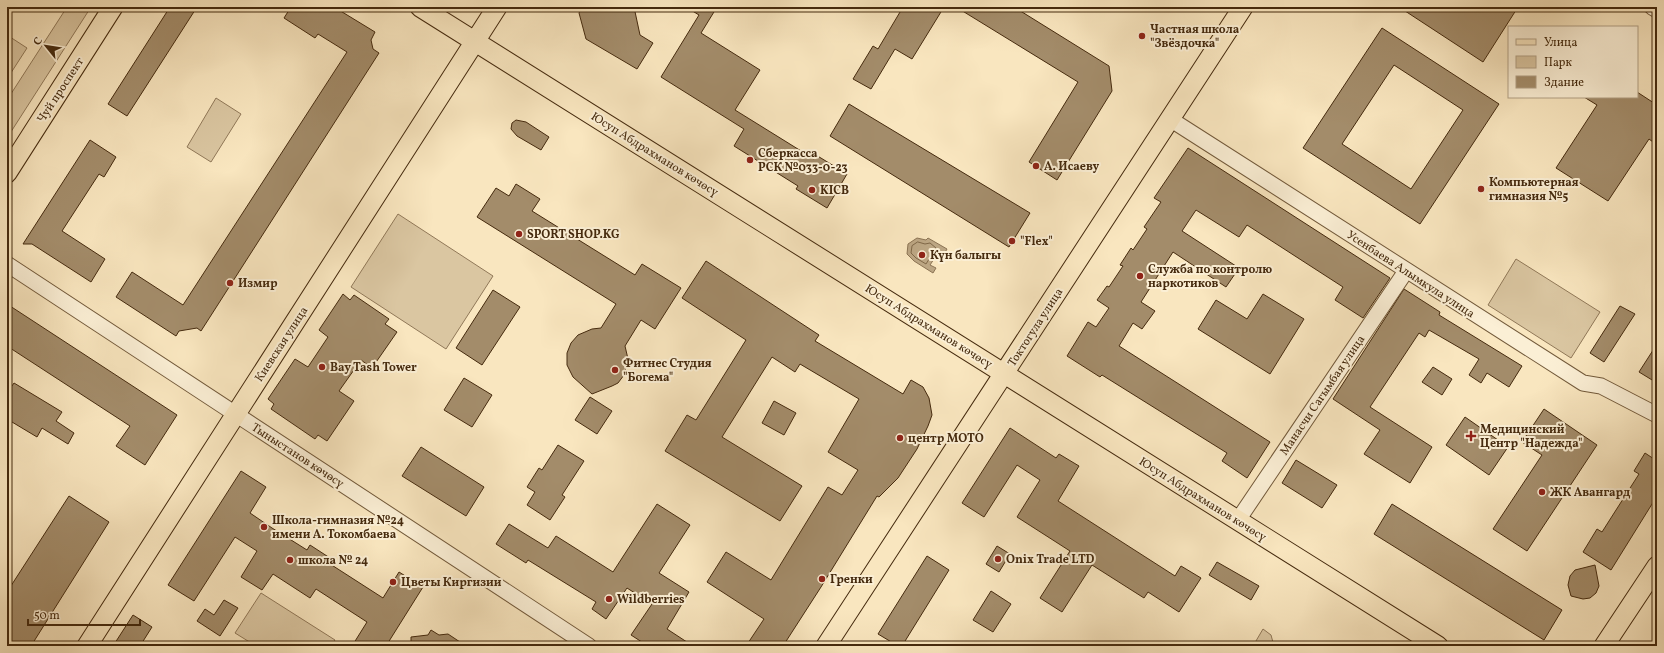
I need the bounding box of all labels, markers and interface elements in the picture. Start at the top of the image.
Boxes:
place label: Частная школа "Звёздочка" [1150,22,1240,52]
north arrow [26,26,66,66]
legend [1508,26,1638,98]
marker: Частная школа "Звёздочка" [1137,31,1147,41]
text: С [30,35,47,49]
text: Улица [1544,35,1577,51]
street label: Чуй проспект [34,55,88,126]
text: Парк [1544,55,1572,71]
text: Здание [1544,75,1584,91]
street label: Юсуп Абдрахманов көчөсү [588,109,722,201]
place label: Сберкасса РСК №033-0-23 [758,146,848,176]
marker: Сберкасса РСК №033-0-23 [745,155,755,165]
place label: А. Исаеву [1044,159,1099,175]
marker: А. Исаеву [1031,161,1041,171]
place label: Компьютерная гимназия №5 [1489,175,1579,205]
place label: KICB [820,183,849,199]
marker: Компьютерная гимназия №5 [1476,184,1486,194]
marker: KICB [807,185,817,195]
place label: SPORT SHOP.KG [527,227,620,243]
street label: Усенбаева Алымкула улица [1343,227,1478,322]
marker: SPORT SHOP.KG [514,229,524,239]
place label: "Flex" [1020,234,1053,250]
marker: "Flex" [1007,236,1017,246]
place label: Күн балыгы [930,248,1001,264]
marker: Күн балыгы [917,250,927,260]
place label: Служба по контролю наркотиков [1148,262,1272,292]
marker: Служба по контролю наркотиков [1135,271,1145,281]
place label: Измир [238,276,278,292]
marker: Измир [225,278,235,288]
street label: Юсуп Абдрахманов көчөсү [862,281,996,373]
street label: Токтогула улица [1004,285,1067,370]
street label: Киевская улица [252,304,312,385]
street label: Манасчи Сагымбая улица [1277,332,1369,459]
place label: Фитнес Студия "Богема" [623,356,712,386]
place label: Bay Tash Tower [330,360,417,376]
marker: Bay Tash Tower [317,362,327,372]
marker: Фитнес Студия "Богема" [610,365,620,375]
street label: Тыныстанов көчөсү [248,420,347,492]
place label: Медицинский Центр "Надежда" [1480,422,1583,452]
marker: Медицинский Центр "Надежда" [1465,430,1477,442]
place label: центр МОТО [908,431,984,447]
marker: центр МОТО [895,433,905,443]
street label: Юсуп Абдрахманов көчөсү [1136,454,1270,546]
place label: ЖК Авангард [1550,485,1631,501]
marker: ЖК Авангард [1537,487,1547,497]
place label: Школа-гимназия №24 имени А. Токомбаева [272,513,404,543]
marker: Школа-гимназия №24 имени А. Токомбаева [259,522,269,532]
place label: Onix Trade LTD [1006,552,1094,568]
place label: школа № 24 [298,553,368,569]
marker: Onix Trade LTD [993,554,1003,564]
marker: школа № 24 [285,555,295,565]
place label: Гренки [830,572,873,588]
marker: Гренки [817,574,827,584]
place label: Цветы Киргизии [401,575,502,591]
marker: Цветы Киргизии [388,577,398,587]
place label: Wildberries [617,592,685,608]
marker: Wildberries [604,594,614,604]
scale bar [28,601,140,627]
text: 50 m [34,608,60,624]

